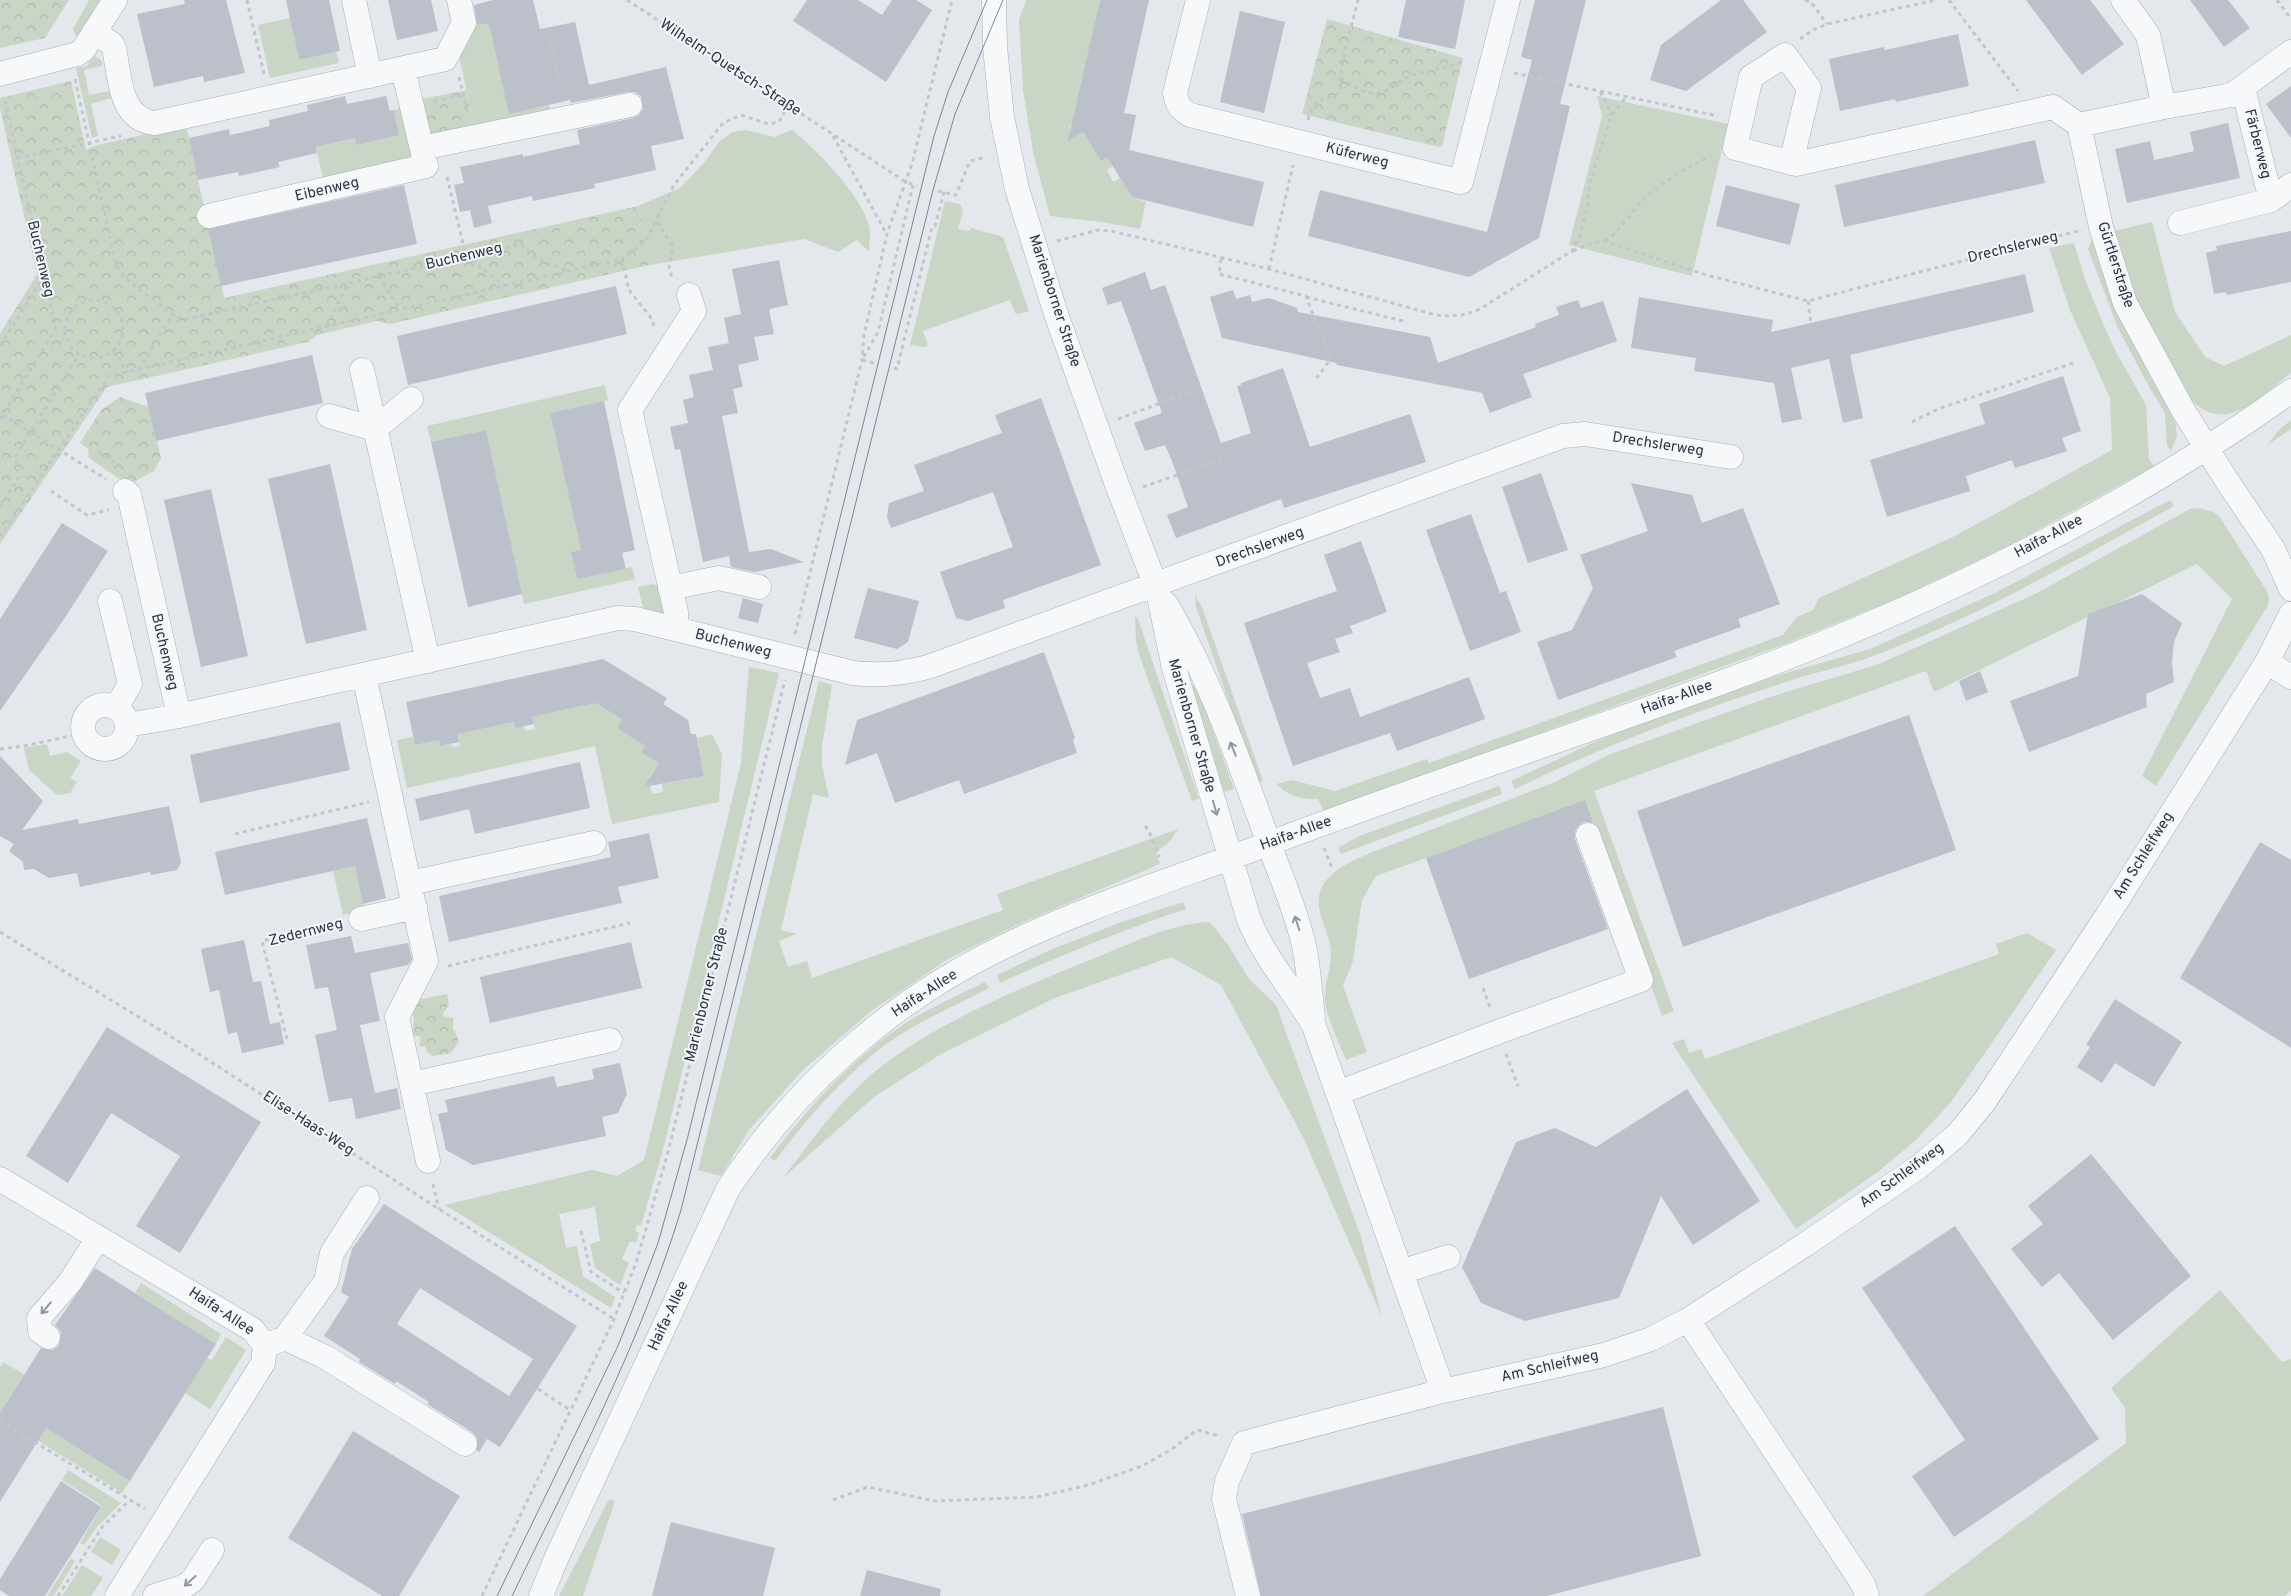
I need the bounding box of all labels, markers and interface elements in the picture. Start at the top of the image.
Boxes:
street label: Wilhelm-Quetsch-Straße [656,15,804,121]
street label: Färberweg [2239,107,2275,181]
street label: Küferweg [1323,139,1391,173]
street label: Eibenweg [293,173,361,207]
street label: Buchenweg [22,219,58,299]
street label: Gürtlerstraße [2092,219,2138,311]
street label: Drechslerweg [1966,228,2060,268]
street label: Marienborner Straße [1024,232,1084,370]
street label: Buchenweg [424,239,504,275]
street label: Drechslerweg [1611,428,1705,462]
street label: Haifa-Allee [2012,511,2086,563]
street label: Drechslerweg [1213,523,1307,573]
street label: Buchenweg [146,612,182,692]
street label: Buchenweg [693,625,773,663]
street label: Marienborner Straße [1163,657,1219,795]
street label: Haifa-Allee [1639,676,1715,720]
one-way arrow [1227,742,1237,757]
one-way arrow [1211,800,1221,816]
street label: Am Schleifweg [2110,809,2178,903]
street label: Haifa-Allee [1258,812,1334,856]
street label: Zedernweg [267,915,345,951]
one-way arrow [1291,916,1301,932]
street label: Marienborner Straße [681,925,733,1065]
street label: Haifa-Allee [888,966,962,1022]
street label: Elise-Haas-Weg [259,1087,357,1161]
street label: Am Schleifweg [1856,1139,1948,1213]
street label: Haifa-Allee [645,1278,693,1354]
street label: Haifa-Allee [184,1284,258,1340]
one-way arrow [41,1301,52,1314]
street label: Am Schleifweg [1499,1347,1601,1387]
one-way arrow [183,1575,196,1587]

